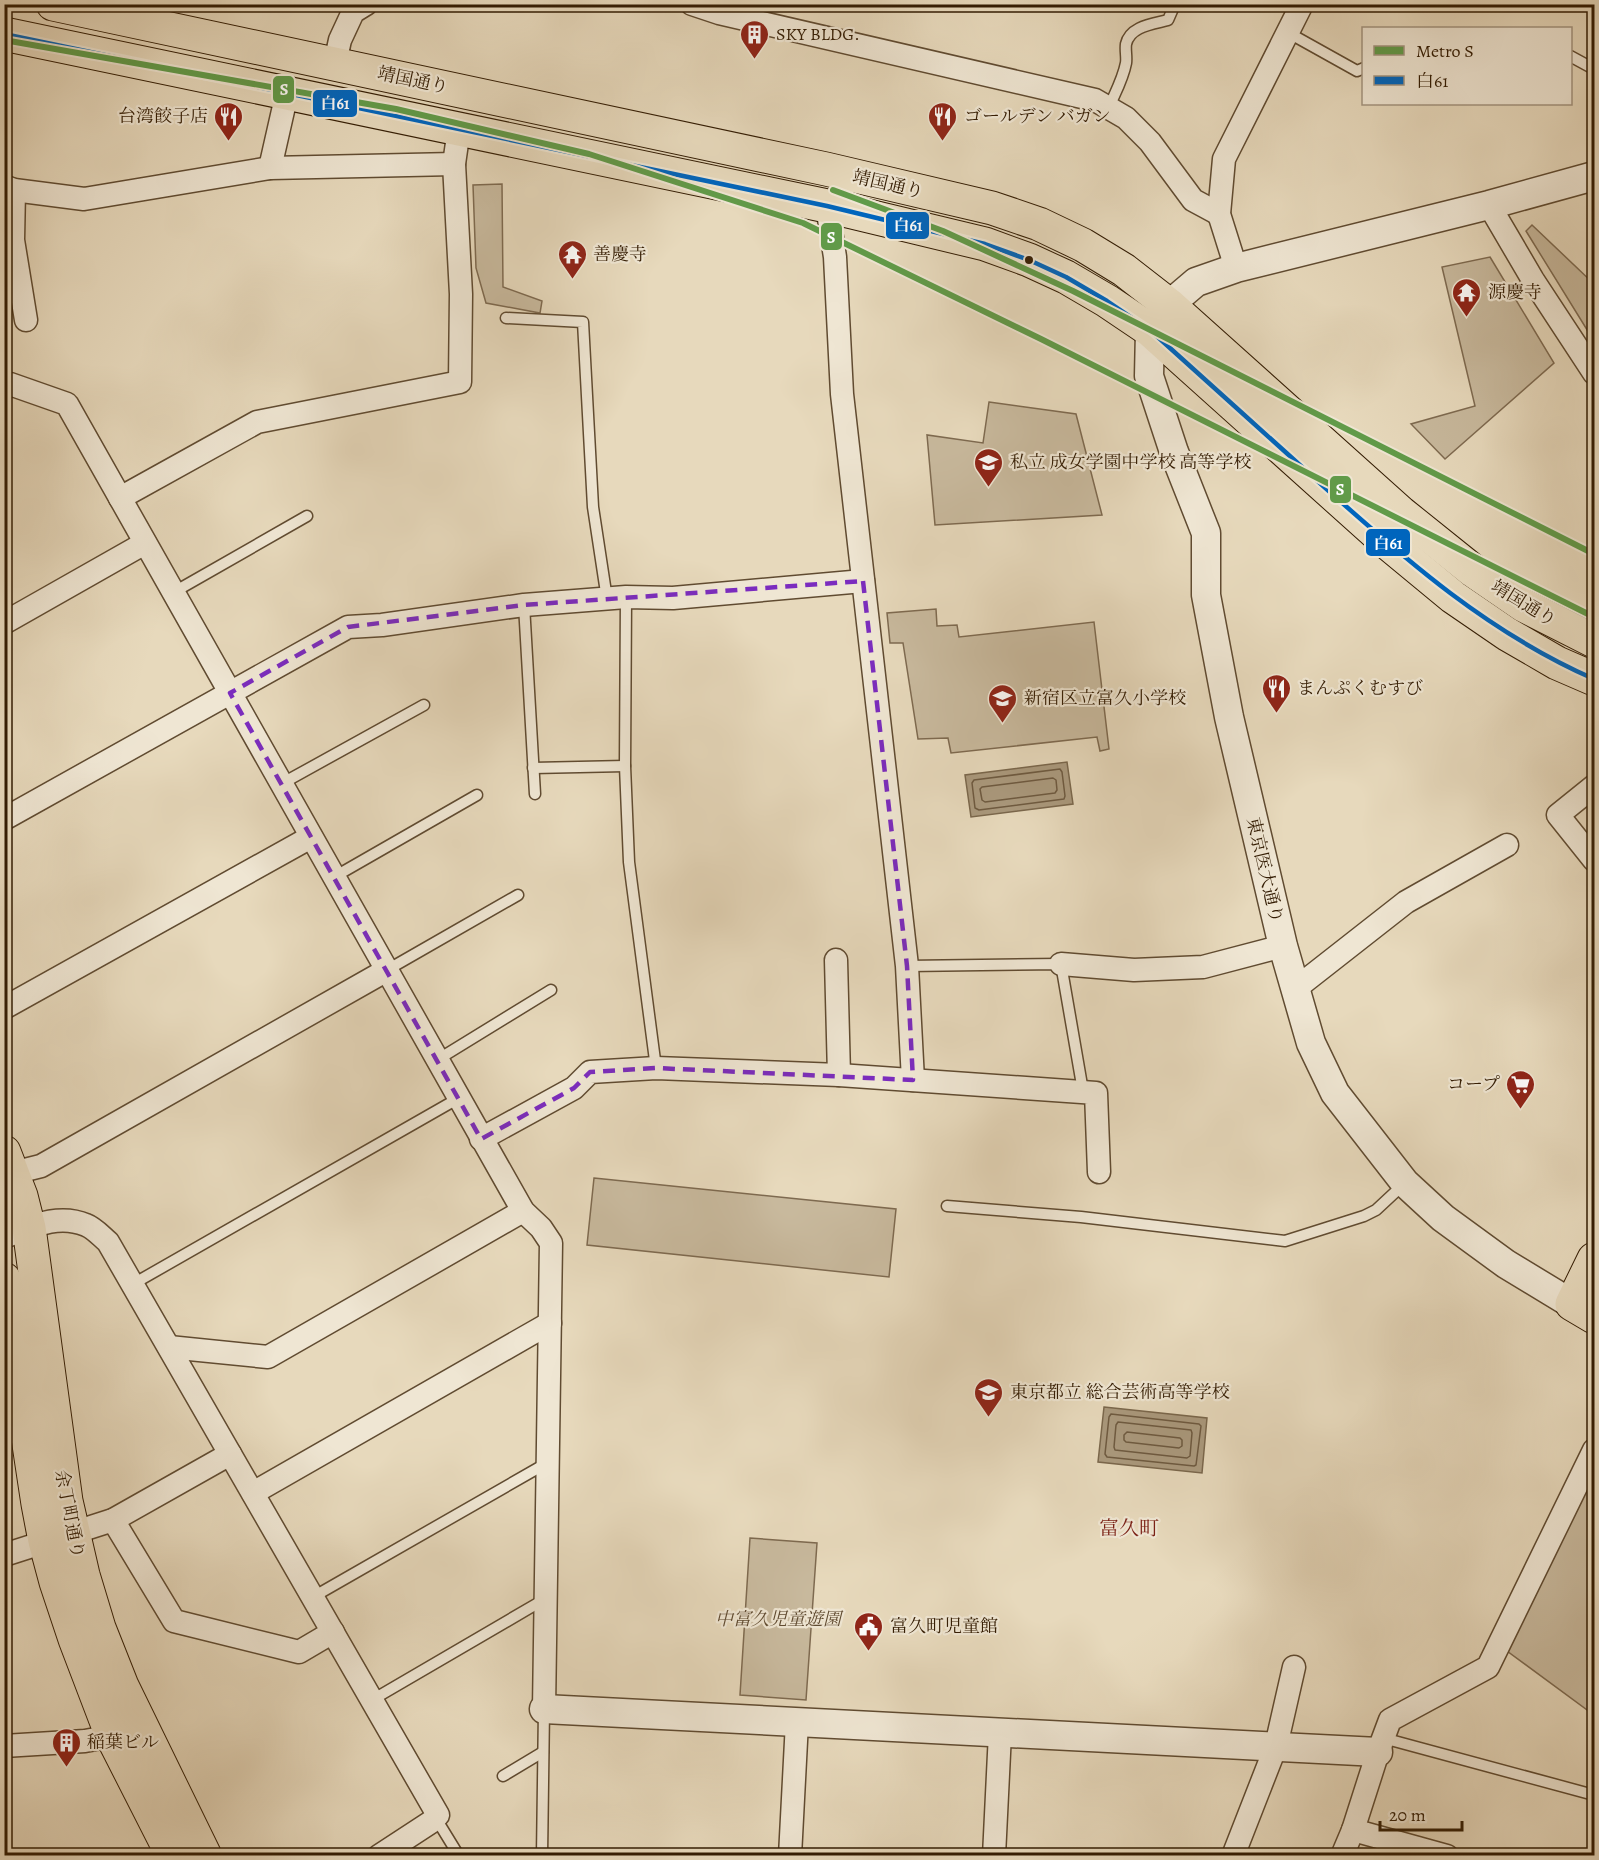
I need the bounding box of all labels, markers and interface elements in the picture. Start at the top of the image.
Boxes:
building icon: SKY BLDG. [739,18,771,60]
place label: SKY BLDG. [776,22,860,46]
legend [1362,27,1572,105]
text: Metro S [1416,39,1474,63]
street label: 靖国通り [375,61,451,99]
text: 白61 [1416,69,1448,93]
line badge: S [272,75,295,104]
text: S [280,79,288,101]
line badge: 白61 [312,89,358,118]
text: 白61 [320,93,350,115]
restaurant icon: 台湾餃子店 [213,100,245,142]
restaurant icon: ゴールデン バガン [927,100,959,142]
place label: 台湾餃子店 [118,104,208,128]
place label: ゴールデン バガン [964,104,1111,128]
street label: 靖国通り [850,164,926,204]
line badge: 白61 [885,211,930,240]
text: 白61 [893,215,923,237]
line badge: S [820,222,843,251]
text: S [827,227,835,249]
temple icon: 善慶寺 [556,238,588,280]
place label: 善慶寺 [593,242,647,266]
unlabelled marker [1023,254,1035,266]
temple icon: 源慶寺 [1451,276,1483,318]
place label: 源慶寺 [1488,280,1542,304]
school or university icon: 私立 成女学園中学校 高等学校 [973,446,1005,488]
place label: 私立 成女学園中学校 高等学校 [1010,450,1251,474]
line badge: S [1329,475,1352,504]
text: S [1336,479,1344,501]
line badge: 白61 [1365,528,1411,557]
text: 白61 [1373,533,1403,555]
street label: 靖国通り [1487,574,1561,632]
restaurant icon: まんぷくむすび [1260,672,1292,714]
place label: まんぷくむすび [1297,676,1423,700]
school or university icon: 新宿区立富久小学校 [987,682,1019,724]
place label: 新宿区立富久小学校 [1024,686,1186,710]
street label: 東京医大通り [1241,815,1289,925]
supermarket icon: コープ [1505,1068,1537,1110]
place label: コープ [1447,1072,1500,1096]
school or university icon: 東京都立 総合芸術高等学校 [973,1376,1005,1418]
place label: 東京都立 総合芸術高等学校 [1010,1380,1230,1404]
street label: 余丁町通り [50,1468,90,1560]
district label: 富久町 [1099,1515,1159,1542]
park label: 中富久児童遊園 [715,1607,844,1631]
public building icon: 富久町児童館 [853,1610,885,1652]
place label: 富久町児童館 [890,1614,998,1638]
building icon: 稲葉ビル [50,1726,82,1768]
place label: 稲葉ビル [87,1730,159,1754]
scale bar [1380,1794,1462,1832]
text: 20 m [1389,1803,1426,1827]

